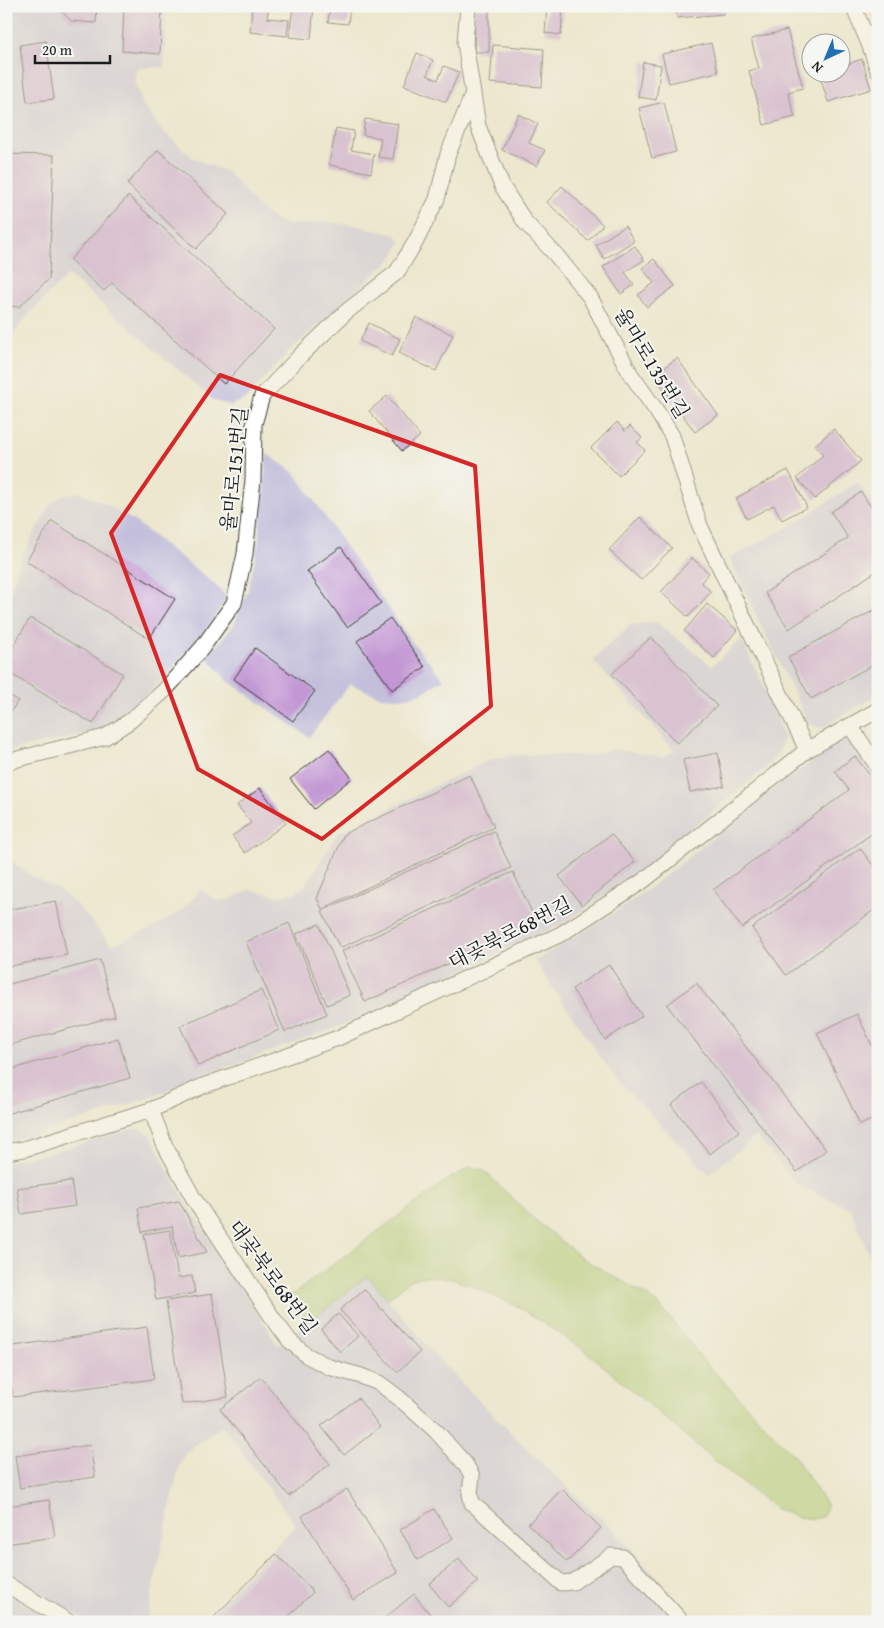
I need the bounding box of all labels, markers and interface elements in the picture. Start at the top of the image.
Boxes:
scale bar [35,32,110,64]
north arrow [802,32,852,82]
text: 20 m [42,39,73,60]
text: N [806,56,827,78]
street label: 율마로135번길 [608,301,697,424]
street label: 율마로151번길 [213,405,254,533]
street label: 대곶북로68번길 [443,889,577,976]
street label: 대곶북로68번길 [222,1213,325,1340]

